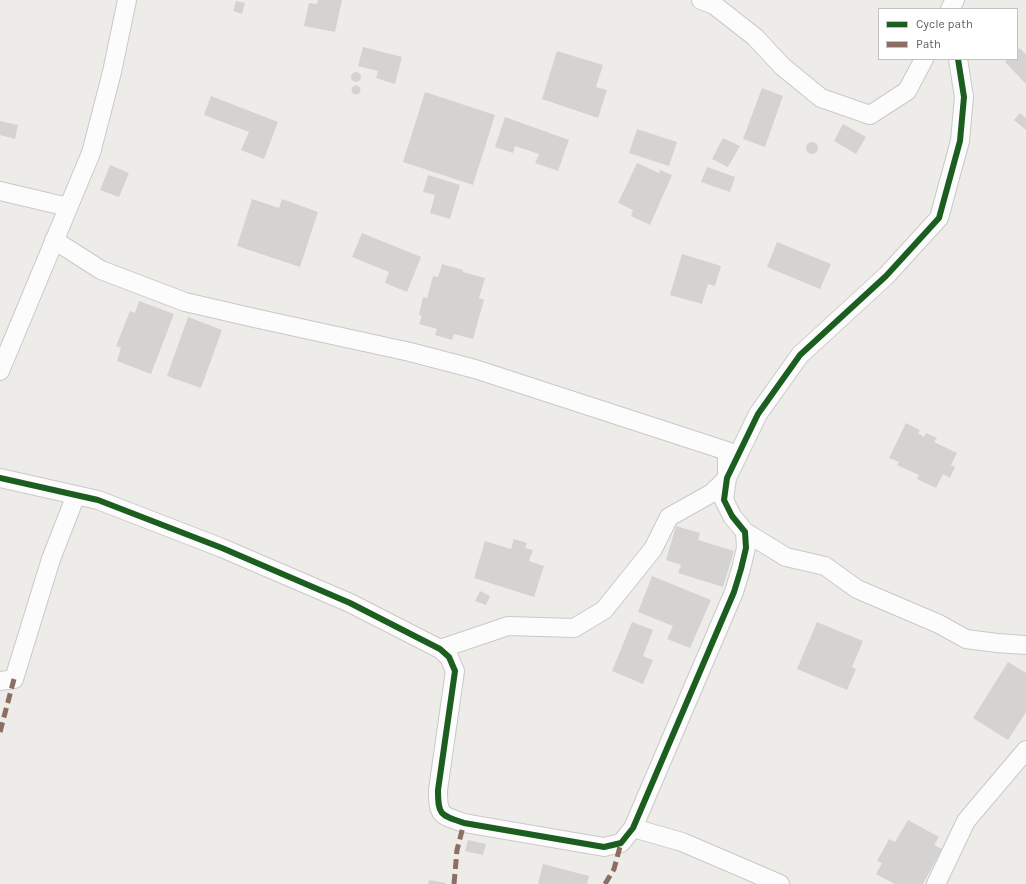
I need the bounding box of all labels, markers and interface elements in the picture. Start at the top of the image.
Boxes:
legend [878,8,1018,60]
text: Cycle path [916,17,973,31]
text: Path [916,37,941,51]

